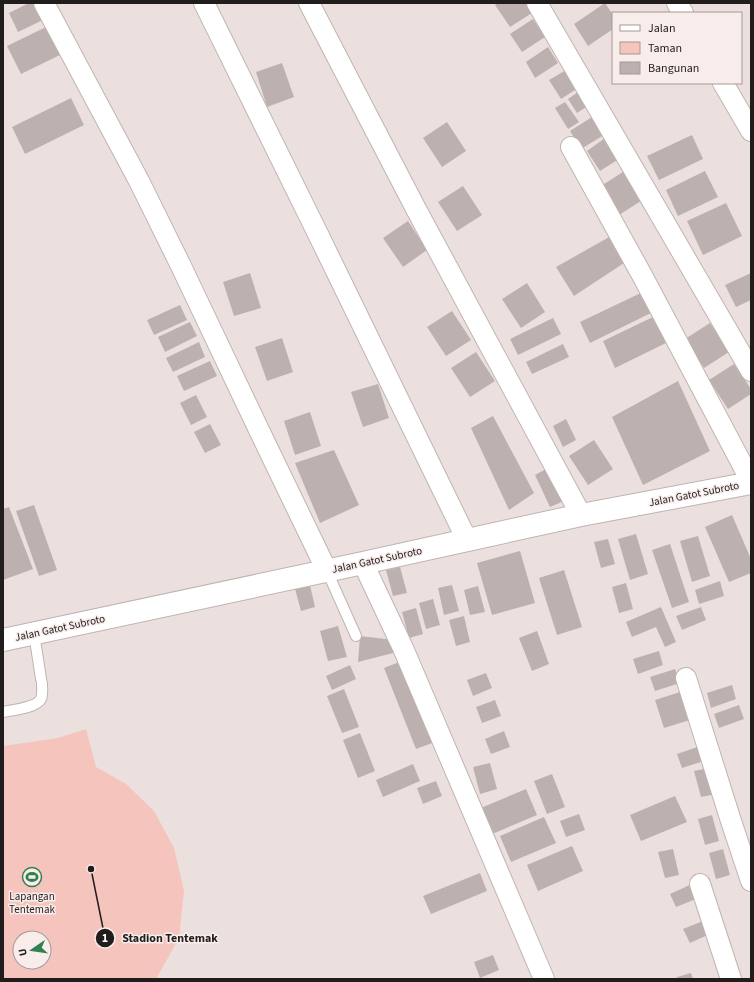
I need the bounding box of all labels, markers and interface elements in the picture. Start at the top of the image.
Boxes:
legend [612,12,742,84]
text: Jalan [648,20,675,37]
text: Taman [648,40,682,57]
text: Bangunan [648,60,699,77]
street label: Jalan Gatot Subroto [648,478,741,510]
street label: Jalan Gatot Subroto [331,543,423,577]
street label: Jalan Gatot Subroto [14,611,106,645]
sports icon: Lapangan Tentemak [21,866,43,888]
place label: Lapangan Tentemak [9,889,55,917]
callout: Stadion Tentemak [95,926,226,950]
north arrow [12,930,52,970]
text: 1 [102,930,108,947]
text: Stadion Tentemak [122,930,218,947]
text: U [15,947,31,957]

